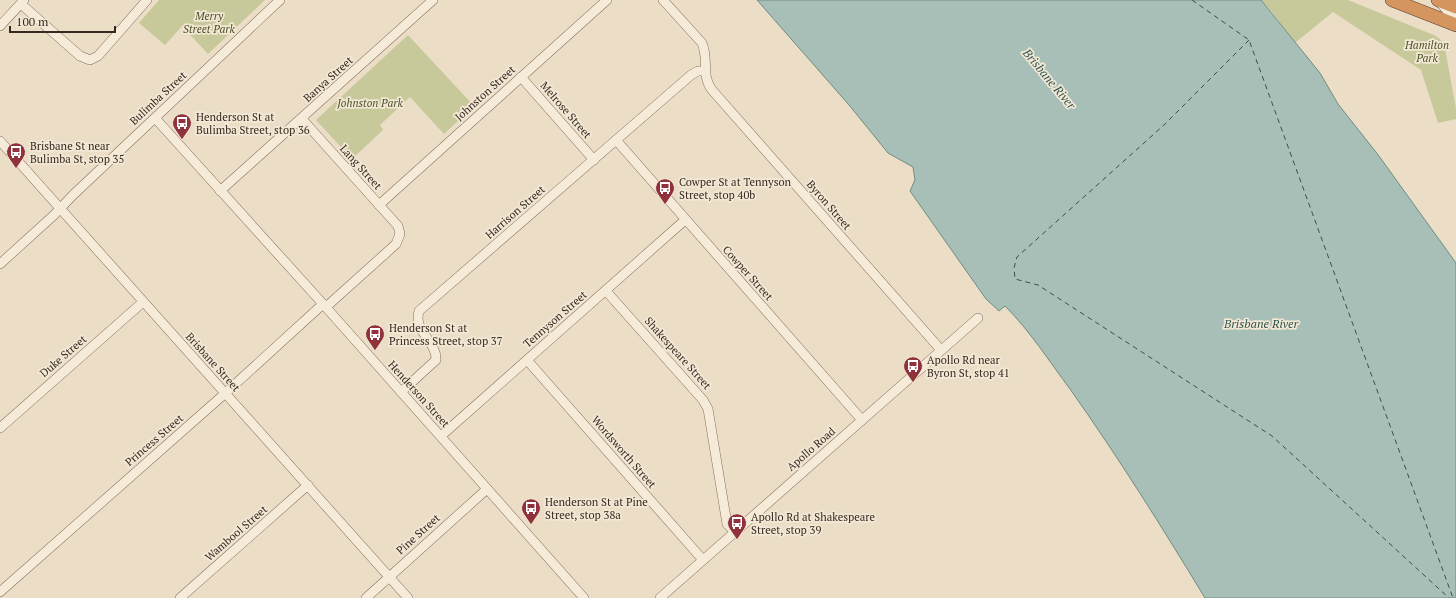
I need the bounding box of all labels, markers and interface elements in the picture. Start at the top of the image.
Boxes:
scale bar [10,8,115,34]
park label: Merry Street Park [183,9,236,36]
text: 100 m [16,14,49,29]
park label: Hamilton Park [1404,38,1449,65]
water label: Brisbane River [1019,45,1080,113]
street label: Banya Street [300,53,356,105]
street label: Johnston Street [452,62,518,124]
street label: Bulimba Street [127,68,189,128]
street label: Melrose Street [537,79,595,141]
park label: Johnston Park [336,96,404,110]
place label: Henderson St at Bulimba Street, stop 36 [196,110,310,137]
bus stop icon: Henderson St at Bulimba Street, stop 36 [171,112,193,140]
place label: Brisbane St near Bulimba St, stop 35 [30,139,124,166]
bus stop icon: Brisbane St near Bulimba St, stop 35 [5,141,27,169]
street label: Lang Street [337,142,385,192]
place label: Cowper St at Tennyson Street, stop 40b [679,175,792,202]
bus stop icon: Cowper St at Tennyson Street, stop 40b [654,177,676,205]
street label: Byron Street [804,177,854,233]
street label: Harrison Street [482,182,548,242]
street label: Cowper Street [720,243,776,303]
street label: Tennyson Street [520,288,590,350]
street label: Shakespeare Street [642,314,714,392]
water label: Brisbane River [1223,316,1299,331]
place label: Henderson St at Princess Street, stop 37 [389,321,503,348]
bus stop icon: Henderson St at Princess Street, stop 37 [364,323,386,351]
street label: Brisbane Street [183,330,243,394]
street label: Duke Street [37,332,89,380]
place label: Apollo Rd near Byron St, stop 41 [927,353,1010,380]
bus stop icon: Apollo Rd near Byron St, stop 41 [902,355,924,383]
street label: Henderson Street [385,358,453,430]
street label: Princess Street [122,411,186,469]
street label: Wordsworth Street [589,413,659,491]
street label: Apollo Road [784,424,838,474]
place label: Henderson St at Pine Street, stop 38a [545,495,648,522]
bus stop icon: Henderson St at Pine Street, stop 38a [520,497,542,525]
street label: Wambool Street [202,502,270,564]
place label: Apollo Rd at Shakespeare Street, stop 39 [751,510,876,537]
street label: Pine Street [393,511,443,557]
bus stop icon: Apollo Rd at Shakespeare Street, stop 39 [726,512,748,540]

